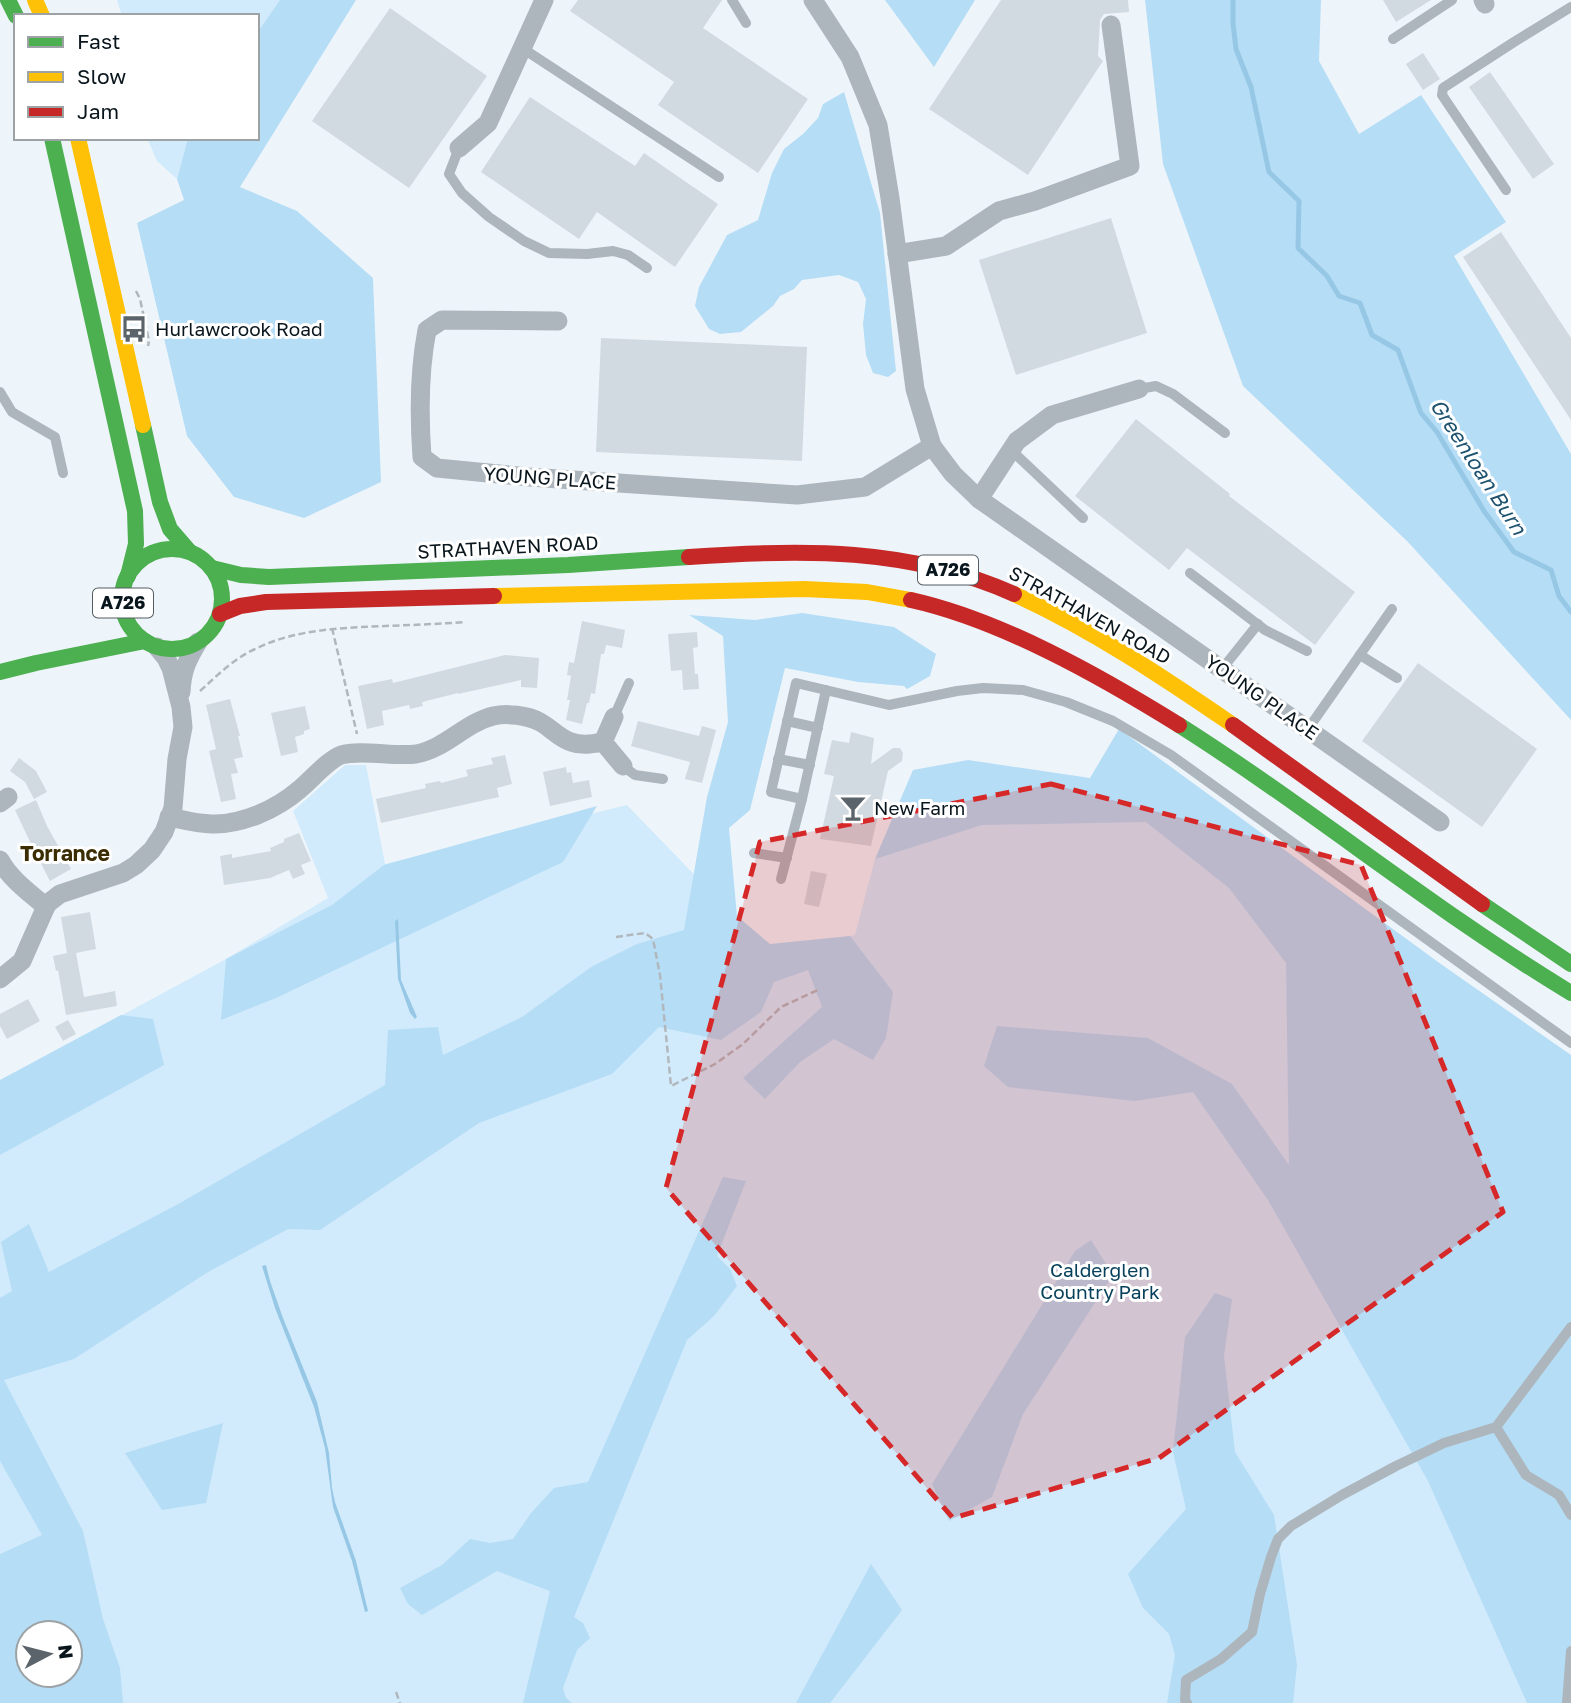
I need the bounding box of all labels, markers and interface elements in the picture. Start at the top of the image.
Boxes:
legend [14,14,259,140]
text: Fast [77,28,120,54]
text: Slow [77,63,126,89]
text: Jam [77,98,119,124]
bus stop icon: Hurlawcrook Road [119,314,149,344]
place label: Hurlawcrook Road [155,317,323,340]
water label: Greenloan Burn [1425,394,1533,540]
street label: YOUNG PLACE [483,461,617,494]
street label: STRATHAVEN ROAD [417,530,599,563]
road number: A726 [918,556,978,584]
street label: STRATHAVEN ROAD [1005,561,1175,669]
road number: A726 [93,588,153,618]
street label: YOUNG PLACE [1201,649,1323,744]
bar icon: New Farm [838,793,868,823]
place label: New Farm [874,796,965,819]
district label: Torrance [20,840,110,866]
park label: Calderglen Country Park [1040,1258,1160,1303]
north arrow [14,1619,84,1689]
text: N [54,1643,79,1660]

